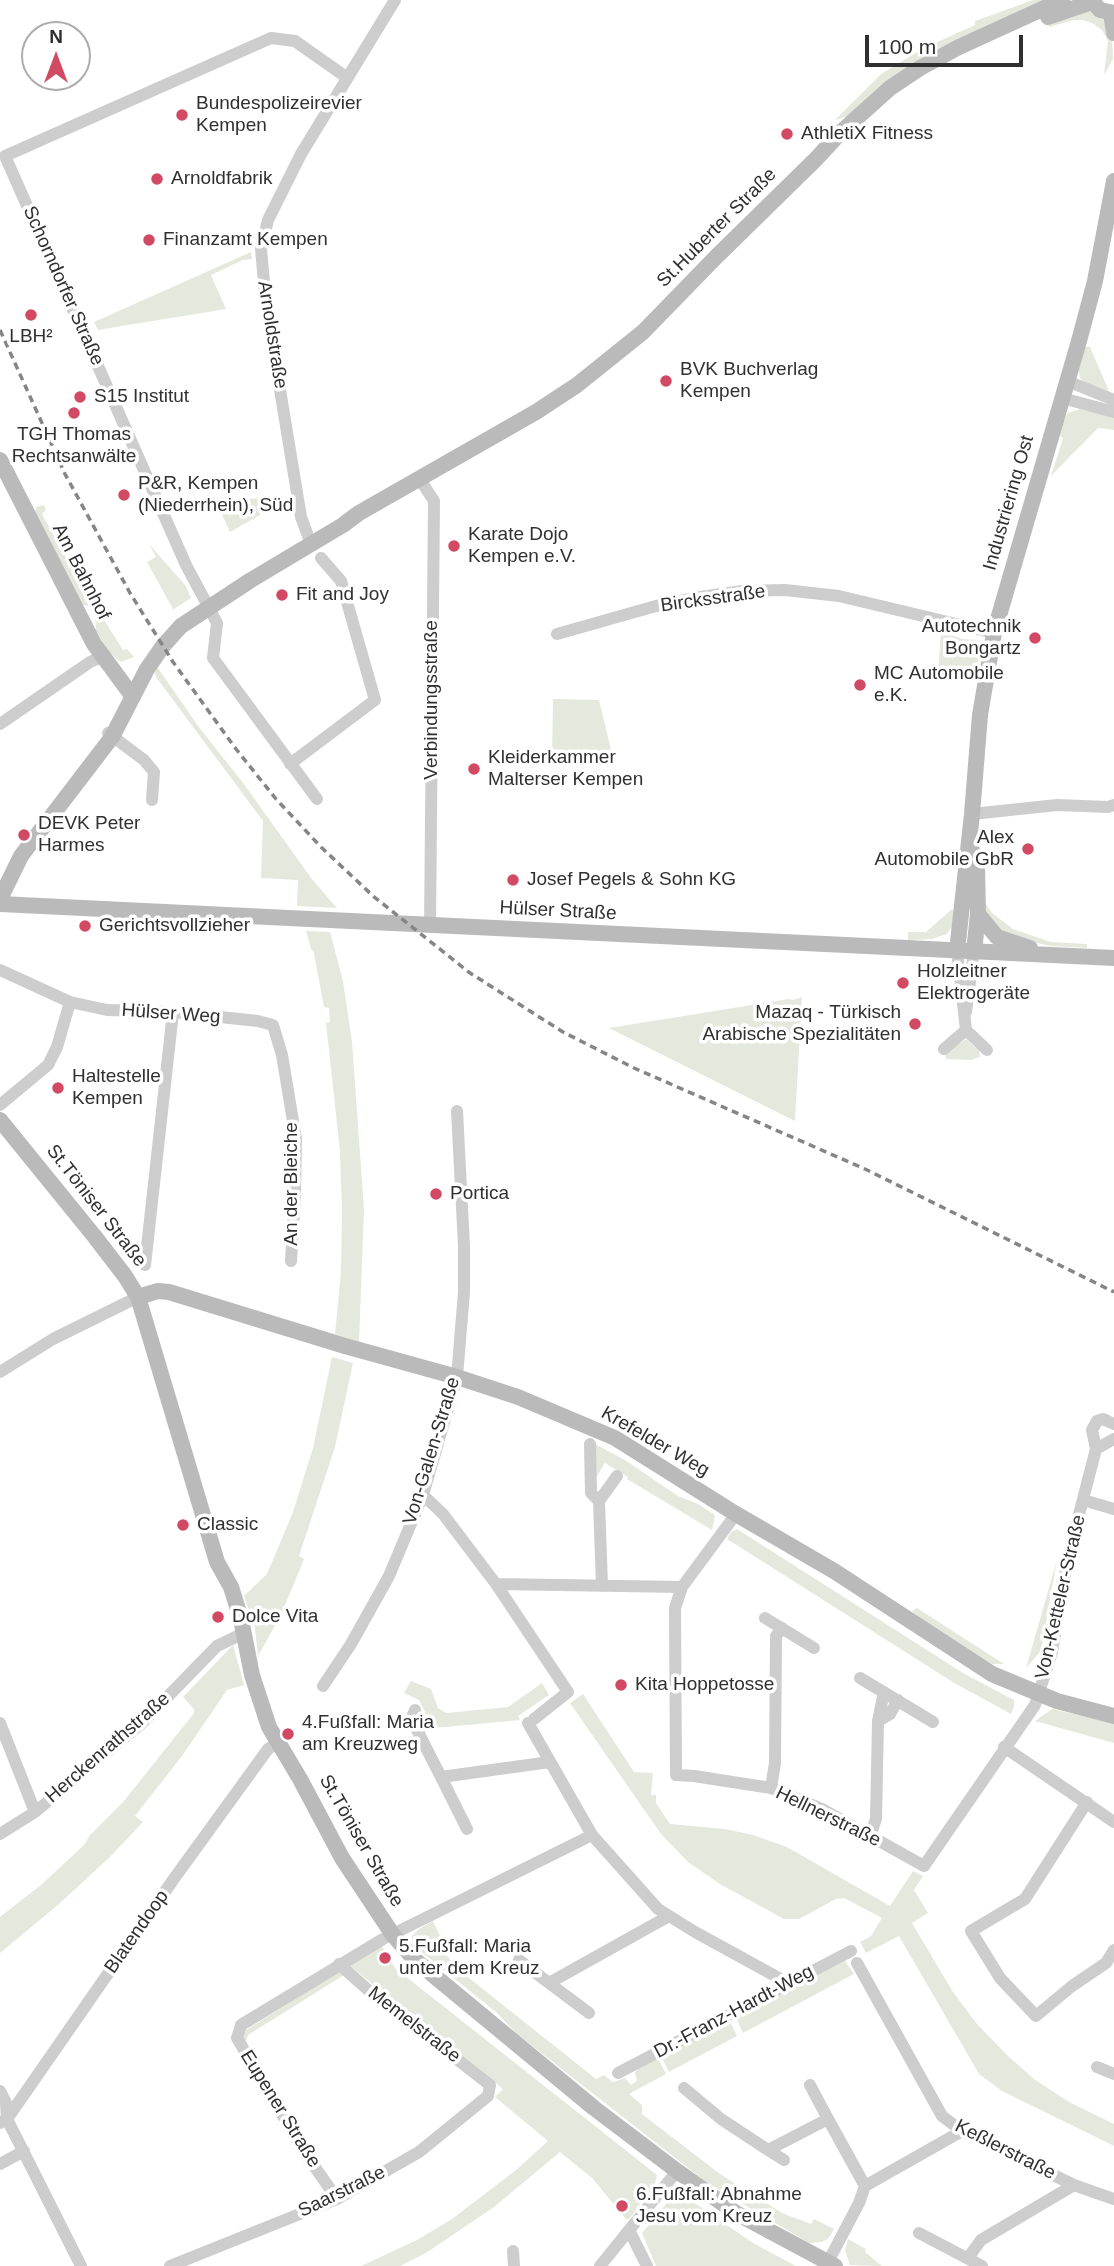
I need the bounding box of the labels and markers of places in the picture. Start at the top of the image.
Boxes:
place label: Bundespolizeirevier Kempen [196,93,362,137]
marker: Bundespolizeirevier Kempen [174,107,190,123]
place label: AthletiX Fitness [801,123,933,145]
marker: AthletiX Fitness [779,126,795,142]
place label: Arnoldfabrik [171,168,272,190]
marker: Arnoldfabrik [149,171,165,187]
place label: Finanzamt Kempen [163,229,328,251]
marker: Finanzamt Kempen [141,232,157,248]
marker: LBH² [23,307,39,323]
place label: LBH² [9,326,53,348]
place label: BVK Buchverlag Kempen [680,359,818,403]
marker: BVK Buchverlag Kempen [658,373,674,389]
place label: S15 Institut [94,386,189,408]
marker: S15 Institut [72,389,88,405]
marker: TGH Thomas Rechtsanwälte [66,405,82,421]
place label: TGH Thomas Rechtsanwälte [12,424,136,468]
place label: P&R, Kempen (Niederrhein), Süd [138,473,293,517]
marker: P&R, Kempen (Niederrhein), Süd [116,487,132,503]
place label: Karate Dojo Kempen e.V. [468,524,576,568]
marker: Karate Dojo Kempen e.V. [446,538,462,554]
place label: Fit and Joy [296,584,389,606]
marker: Fit and Joy [274,587,290,603]
place label: Autotechnik Bongartz [922,616,1021,660]
marker: Autotechnik Bongartz [1027,630,1043,646]
place label: MC Automobile e.K. [874,663,1004,707]
marker: MC Automobile e.K. [852,677,868,693]
place label: Kleiderkammer Malterser Kempen [488,747,643,791]
marker: Kleiderkammer Malterser Kempen [466,761,482,777]
place label: DEVK Peter Harmes [38,813,140,857]
marker: DEVK Peter Harmes [16,827,32,843]
place label: Alex Automobile GbR [875,827,1014,871]
marker: Alex Automobile GbR [1020,841,1036,857]
place label: Josef Pegels & Sohn KG [527,869,736,891]
marker: Josef Pegels & Sohn KG [505,872,521,888]
place label: Gerichtsvollzieher [99,915,250,937]
marker: Gerichtsvollzieher [77,918,93,934]
place label: Holzleitner Elektrogeräte [917,961,1030,1005]
marker: Holzleitner Elektrogeräte [895,975,911,991]
place label: Mazaq - Türkisch Arabische Spezialitäten [702,1002,901,1046]
marker: Mazaq - Türkisch Arabische Spezialitäten [907,1016,923,1032]
place label: Haltestelle Kempen [72,1066,161,1110]
marker: Haltestelle Kempen [50,1080,66,1096]
place label: Portica [450,1183,509,1205]
marker: Portica [428,1186,444,1202]
place label: Classic [197,1514,258,1536]
marker: Classic [175,1517,191,1533]
place label: Dolce Vita [232,1606,318,1628]
marker: Dolce Vita [210,1609,226,1625]
place label: Kita Hoppetosse [635,1674,774,1696]
marker: Kita Hoppetosse [613,1677,629,1693]
place label: 4.Fußfall: Maria am Kreuzweg [302,1712,434,1756]
marker: 4.Fußfall: Maria am Kreuzweg [280,1726,296,1742]
place label: 5.Fußfall: Maria unter dem Kreuz [399,1936,539,1980]
marker: 5.Fußfall: Maria unter dem Kreuz [377,1950,393,1966]
place label: 6.Fußfall: Abnahme Jesu vom Kreuz [636,2184,802,2228]
marker: 6.Fußfall: Abnahme Jesu vom Kreuz [614,2198,630,2214]

